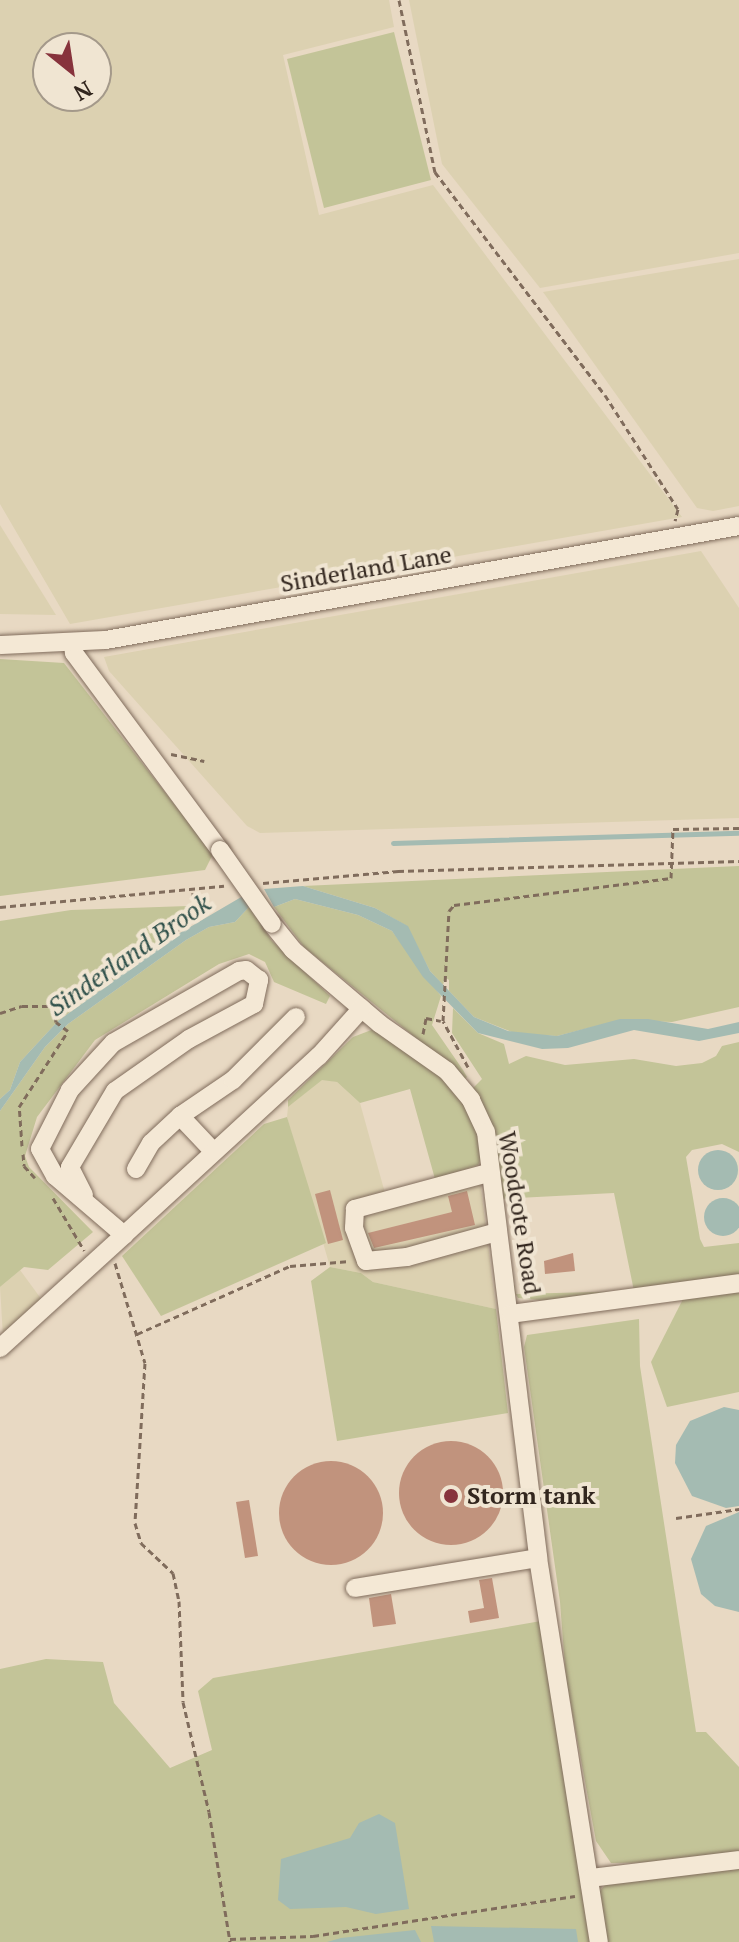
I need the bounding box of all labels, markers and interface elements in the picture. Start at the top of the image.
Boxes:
north arrow [32,32,112,112]
text: N [69,75,98,108]
street label: Sinderland Lane [278,540,454,598]
water label: Sinderland Brook [42,887,216,1023]
street label: Woodcote Road [493,1129,547,1297]
place label: Storm tank [467,1482,596,1510]
marker: Storm tank [442,1487,460,1505]

